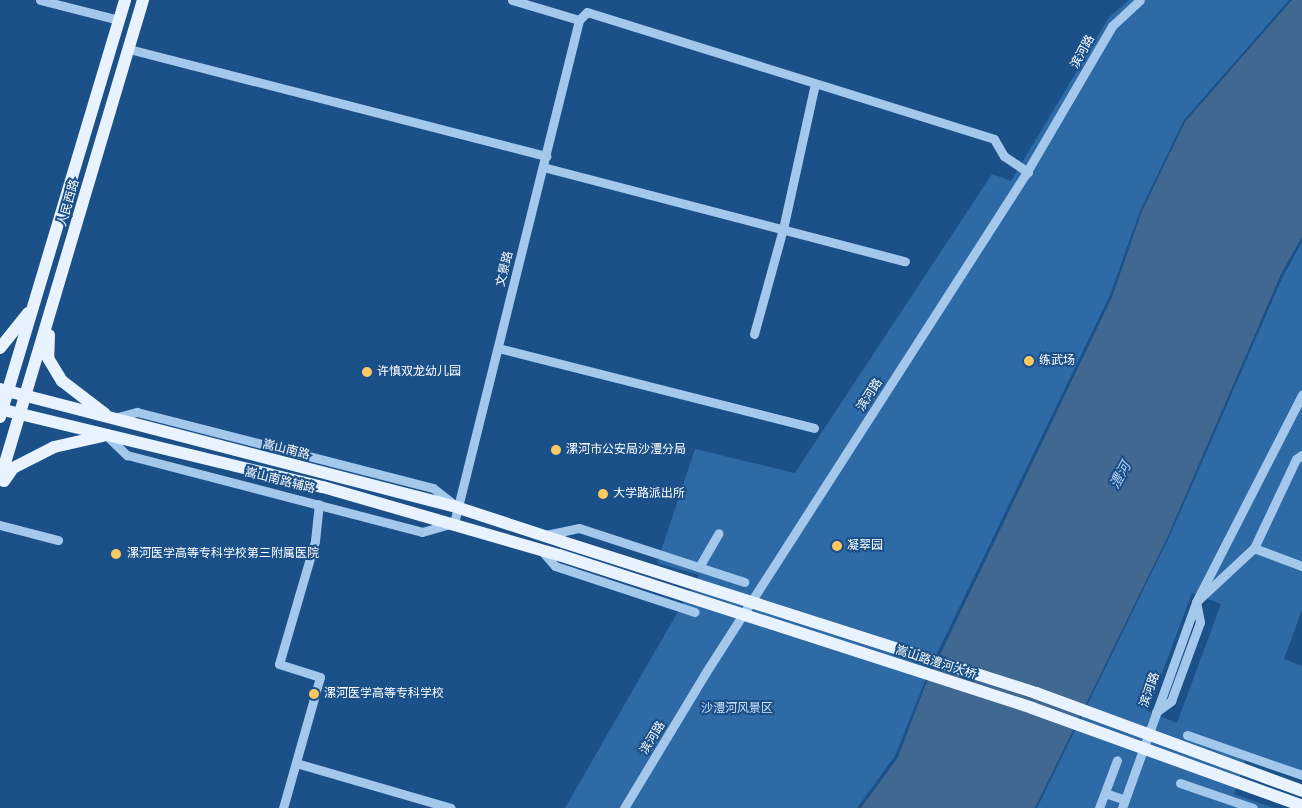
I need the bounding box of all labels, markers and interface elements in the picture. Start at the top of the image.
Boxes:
street label: 滨河路 [1068,33,1098,71]
street label: 人民西路 [55,178,83,228]
street label: 文景路 [494,250,516,288]
place label: 练武场 [1039,354,1075,368]
marker: 练武场 [1023,355,1035,367]
place label: 许慎双龙幼儿园 [377,365,461,379]
marker: 许慎双龙幼儿园 [361,366,373,378]
street label: 滨河路 [854,376,886,414]
street label: 嵩山南路 [261,437,311,463]
place label: 漯河市公安局沙澧分局 [566,443,686,457]
marker: 漯河市公安局沙澧分局 [550,444,562,456]
water label: 澧河 [1106,459,1134,491]
street label: 嵩山南路辅路 [243,465,317,497]
place label: 大学路派出所 [613,487,685,501]
marker: 大学路派出所 [597,488,609,500]
place label: 凝翠园 [847,539,883,553]
marker: 凝翠园 [831,540,843,552]
marker: 漯河医学高等专科学校第三附属医院 [109,547,123,561]
place label: 漯河医学高等专科学校第三附属医院 [127,547,319,561]
street label: 嵩山路澧河大桥 [894,643,978,683]
street label: 滨河路 [1137,671,1163,709]
place label: 漯河医学高等专科学校 [324,687,444,701]
marker: 漯河医学高等专科学校 [308,688,320,700]
park label: 沙澧河风景区 [701,702,773,716]
street label: 滨河路 [637,719,669,757]

